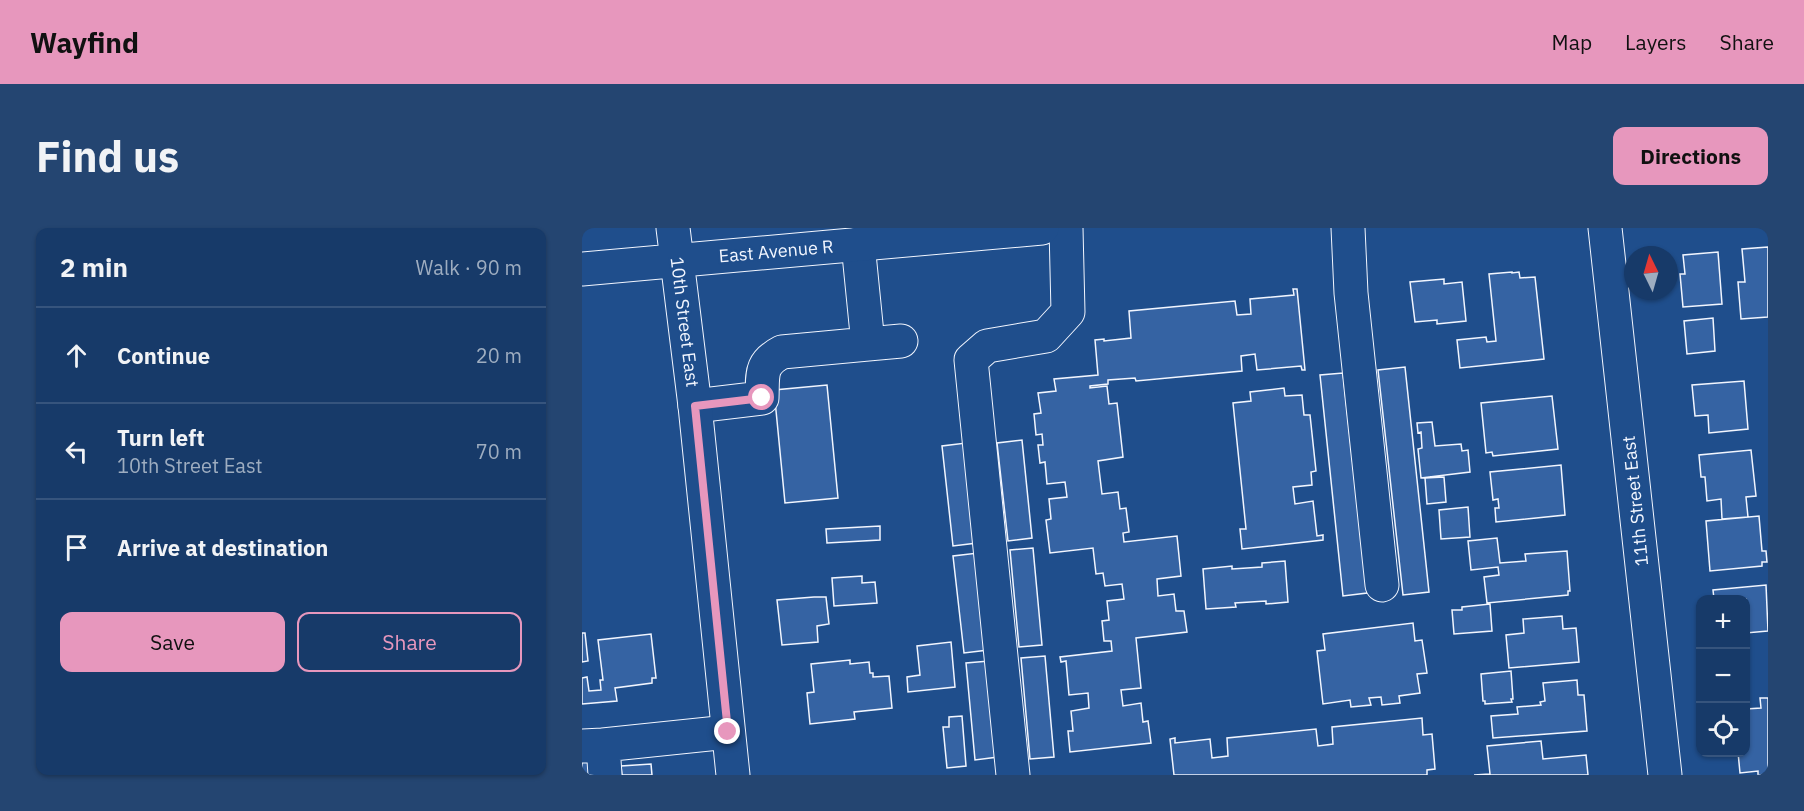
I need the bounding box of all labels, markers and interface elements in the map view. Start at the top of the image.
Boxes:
text: Wayfind [30,24,139,61]
text: Map [1552,28,1592,56]
text: Layers [1625,28,1687,56]
text: Share [1720,28,1774,56]
button: Directions [1613,127,1768,185]
text: Find us [36,129,179,184]
street label: East Avenue R [718,235,834,267]
north arrow [1624,246,1678,300]
text: 2 min [60,250,128,284]
text: Walk · 90 m [416,254,522,281]
street label: 10th Street East [666,256,704,388]
icon: ahead [60,339,93,372]
text: Continue [117,341,210,370]
text: 20 m [476,342,522,369]
route start [748,384,774,410]
text: Turn left [117,423,205,452]
icon: left [60,435,93,468]
street label: 11th Street East [1617,435,1653,567]
text: 70 m [476,438,522,465]
text: 10th Street East [117,452,263,479]
icon: arrive [60,531,93,564]
text: Arrive at destination [117,533,328,562]
map controls [1696,595,1750,757]
button: + [1696,595,1750,649]
button: Save [60,612,285,672]
button: Share [297,612,522,672]
button: − [1696,649,1750,703]
button: locate [1696,703,1750,757]
route end [714,718,740,744]

